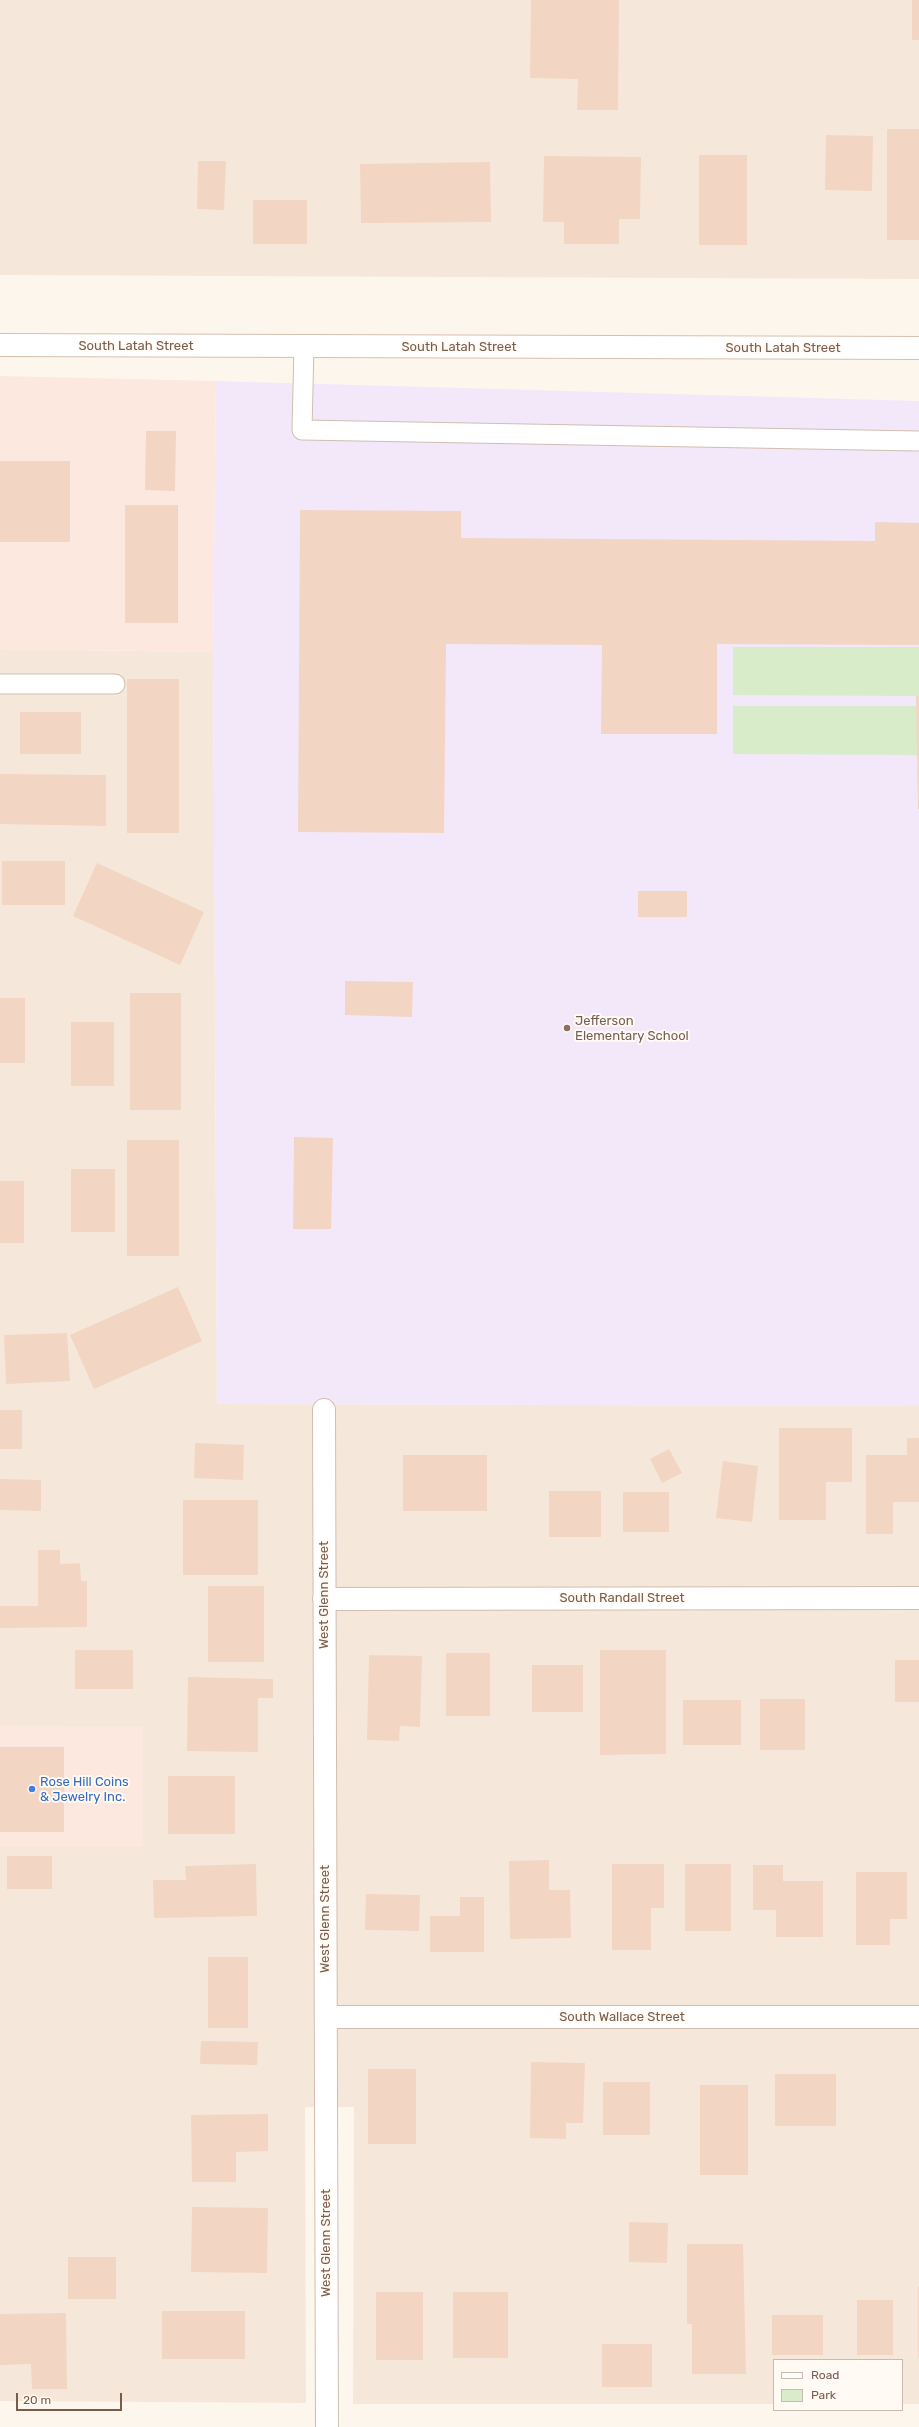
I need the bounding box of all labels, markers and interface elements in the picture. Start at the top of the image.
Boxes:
street label: South Latah Street [79,338,193,354]
street label: South Latah Street [402,339,516,355]
street label: South Latah Street [726,340,840,356]
place label: Jefferson Elementary School [575,1013,689,1044]
marker: Jefferson Elementary School [562,1023,572,1033]
street label: West Glenn Street [316,1541,332,1649]
street label: South Randall Street [559,1590,685,1606]
place label: Rose Hill Coins & Jewelry Inc. [40,1774,129,1805]
marker: Rose Hill Coins & Jewelry Inc. [27,1784,37,1794]
street label: West Glenn Street [317,1865,333,1973]
street label: South Wallace Street [559,2009,685,2025]
street label: West Glenn Street [318,2189,334,2297]
legend [773,2359,903,2411]
text: Road [811,2368,839,2382]
scale bar [18,2385,124,2411]
text: Park [811,2388,836,2402]
text: 20 m [23,2393,51,2407]

